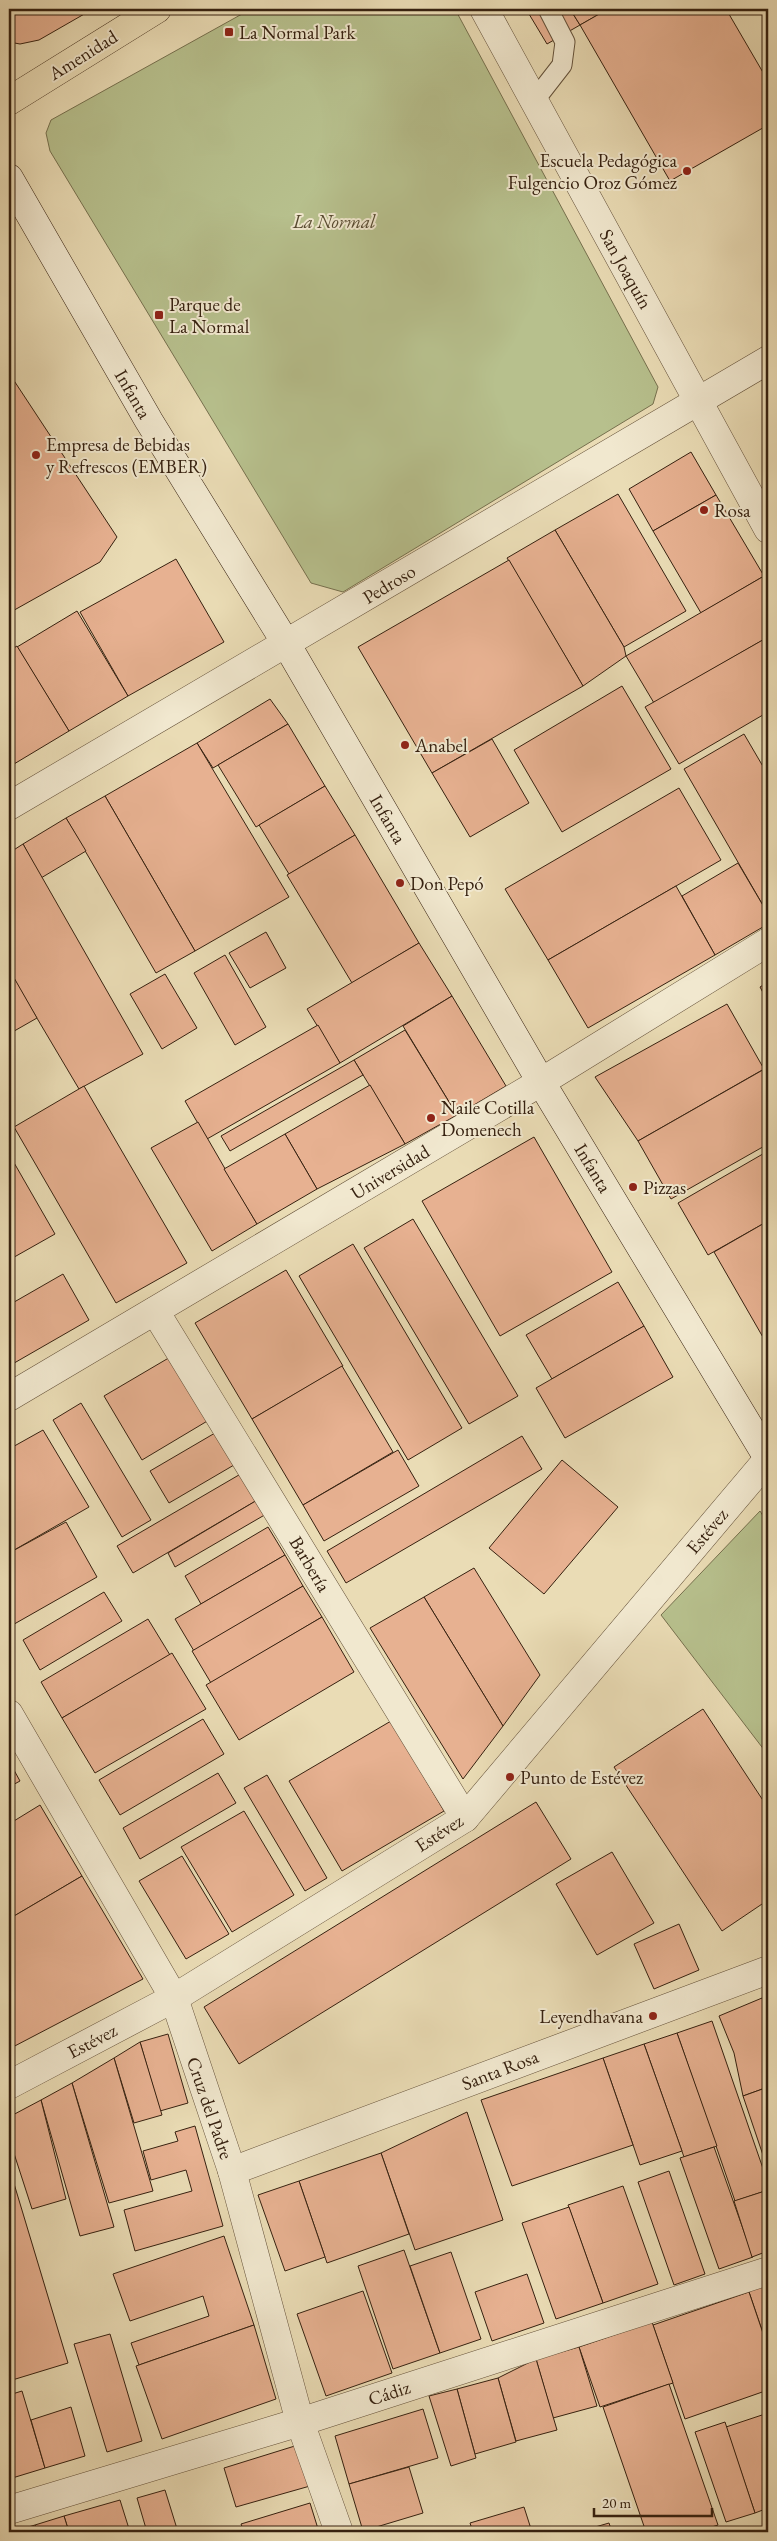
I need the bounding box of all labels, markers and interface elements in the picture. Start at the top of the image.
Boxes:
place label: La Normal Park [239,20,356,45]
street label: Amenidad [43,24,123,86]
marker: La Normal Park [223,26,235,38]
place label: Escuela Pedagógica Fulgencio Oroz Gómez [508,148,678,195]
marker: Escuela Pedagógica Fulgencio Oroz Gómez [681,165,693,177]
park label: La Normal [292,209,376,234]
street label: San Joaquín [594,224,658,314]
place label: Parque de La Normal [169,292,250,339]
marker: Parque de La Normal [153,309,165,321]
street label: Infanta [109,365,157,424]
place label: Empresa de Bebidas y Refrescos (EMBER) [46,432,207,479]
marker: Empresa de Bebidas y Refrescos (EMBER) [30,449,42,461]
place label: Rosa [714,498,751,523]
marker: Rosa [698,504,710,516]
street label: Pedroso [358,558,420,610]
place label: Anabel [414,733,468,758]
marker: Anabel [399,739,411,751]
street label: Infanta [364,790,412,849]
place label: Don Pepó [410,871,484,896]
marker: Don Pepó [394,877,406,889]
place label: Naile Cotilla Domenech [441,1095,535,1142]
marker: Naile Cotilla Domenech [425,1112,437,1124]
street label: Universidad [346,1138,434,1205]
street label: Infanta [569,1139,618,1198]
place label: Pizzas [643,1175,686,1200]
marker: Pizzas [627,1181,639,1193]
street label: Estévez [681,1502,734,1559]
street label: Barbería [284,1531,337,1597]
place label: Punto de Estévez [520,1765,644,1790]
marker: Punto de Estévez [504,1771,516,1783]
street label: Estévez [410,1808,469,1858]
place label: Leyendhavana [539,2004,643,2029]
marker: Leyendhavana [647,2010,659,2022]
street label: Estévez [63,2017,122,2064]
street label: Santa Rosa [458,2044,542,2096]
street label: Cruz del Padre [181,2053,239,2163]
street label: Cádiz [365,2374,414,2411]
scale bar [594,2486,712,2518]
text: 20 m [602,2493,631,2512]

